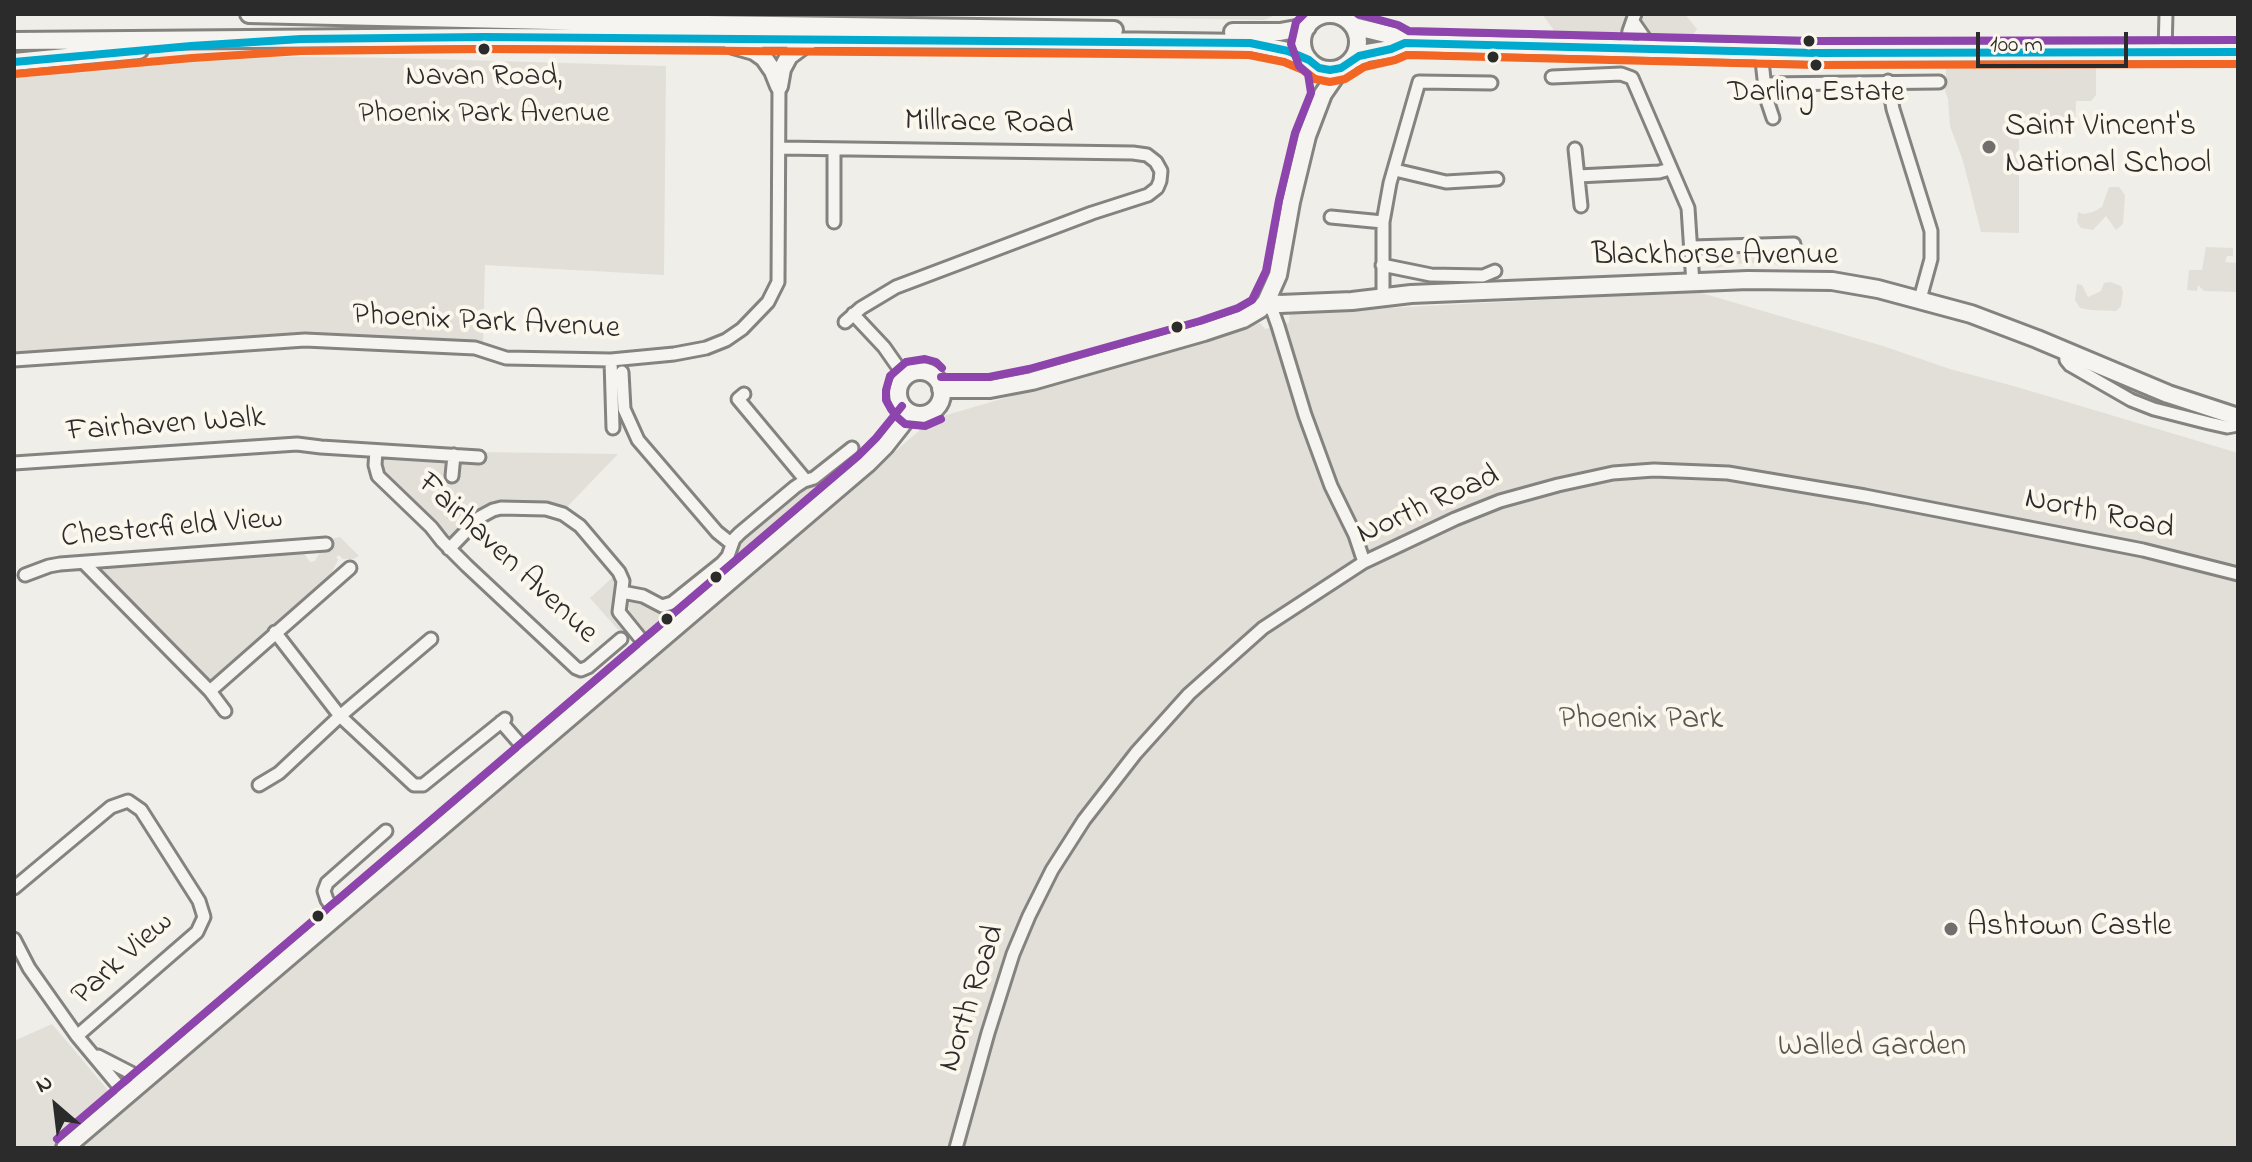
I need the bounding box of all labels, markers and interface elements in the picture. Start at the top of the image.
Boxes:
scale bar [1980,16,2132,66]
text: 100 m [1990,28,2043,63]
unlabelled marker [1801,33,1817,49]
marker: Navan Road, Phoenix Park Avenue [476,41,492,57]
unlabelled marker [1485,49,1501,65]
marker: Darling Estate [1808,57,1824,73]
place label: Navan Road, Phoenix Park Avenue [358,61,610,132]
place label: Darling Estate [1728,77,1904,113]
street label: Millrace Road [904,104,1074,146]
place label: Saint Vincent's National School [2005,110,2211,185]
marker: Saint Vincent's National School [1980,138,1998,156]
street label: Blackhorse Avenue [1592,239,1838,277]
street label: Phoenix Park Avenue [351,298,621,350]
unlabelled marker [1169,319,1185,335]
street label: Fairhaven Walk [65,401,267,453]
street label: North Road [1352,459,1506,555]
street label: Fairhaven Avenue [408,466,604,654]
street label: North Road [2021,481,2177,551]
street label: Chesterfield View [60,501,284,559]
unlabelled marker [708,569,724,585]
unlabelled marker [659,611,675,627]
park label: Phoenix Park [1559,703,1723,741]
street label: Park View [65,904,183,1016]
unlabelled marker [310,908,326,924]
place label: Ashtown Castle [1967,910,2172,948]
marker: Ashtown Castle [1942,920,1960,938]
street label: North Road [932,921,1016,1077]
park label: Walled Garden [1778,1030,1966,1068]
north arrow [16,1066,96,1146]
text: N [31,1067,59,1102]

